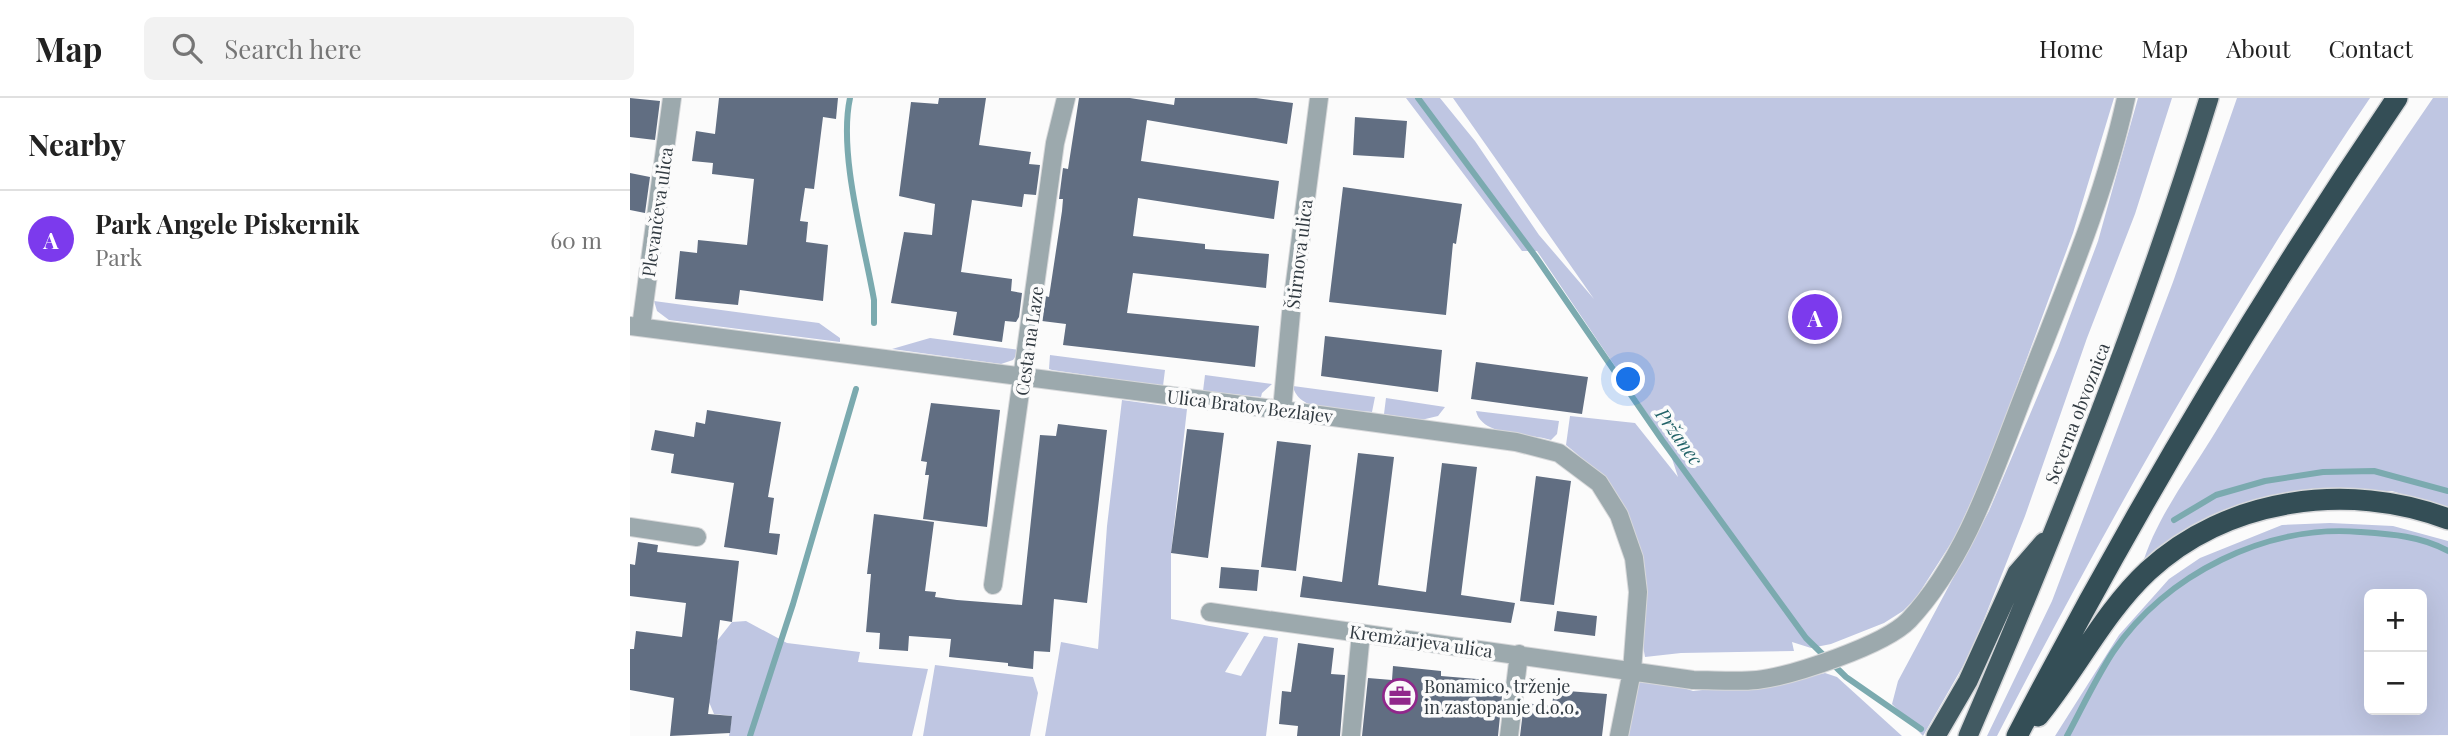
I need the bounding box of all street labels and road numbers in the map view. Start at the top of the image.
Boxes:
street label: Plevančeva ulica [636,145,678,279]
street label: Štirnova ulica [1280,198,1318,310]
street label: Cesta na Laze [1009,285,1049,397]
street label: Severna obvoznica [2039,339,2115,487]
street label: Ulica Bratov Bezlajev [1166,384,1335,428]
street label: Kremžarjeva ulica [1348,619,1494,663]

